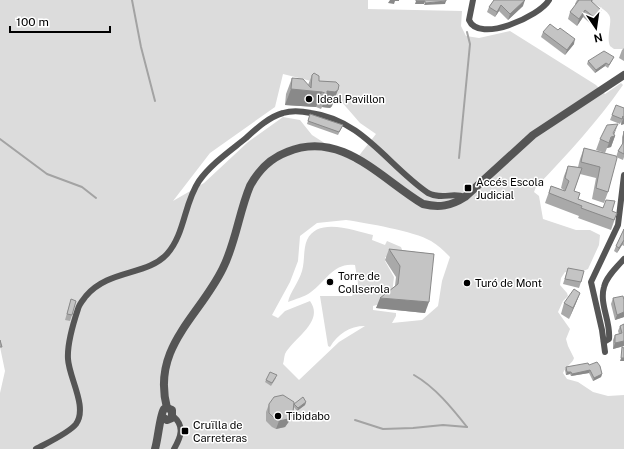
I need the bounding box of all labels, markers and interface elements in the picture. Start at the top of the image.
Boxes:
scale bar [10,8,110,34]
north arrow [576,8,616,48]
text: 100 m [16,15,49,29]
text: N [593,31,604,45]
place label: Ideal Pavillon [317,93,385,105]
marker: Ideal Pavillon [304,94,314,104]
place label: Accés Escola Judicial [476,176,544,201]
marker: Accés Escola Judicial [463,183,473,193]
place label: Torre de Collserola [338,270,390,295]
marker: Torre de Collserola [325,277,335,287]
place label: Turó de Mont [475,277,542,289]
marker: Turó de Mont [462,278,472,288]
place label: Tibidabo [286,410,330,422]
marker: Tibidabo [273,411,283,421]
place label: Cruïlla de Carreteras [193,419,248,444]
marker: Cruïlla de Carreteras [180,426,190,436]

